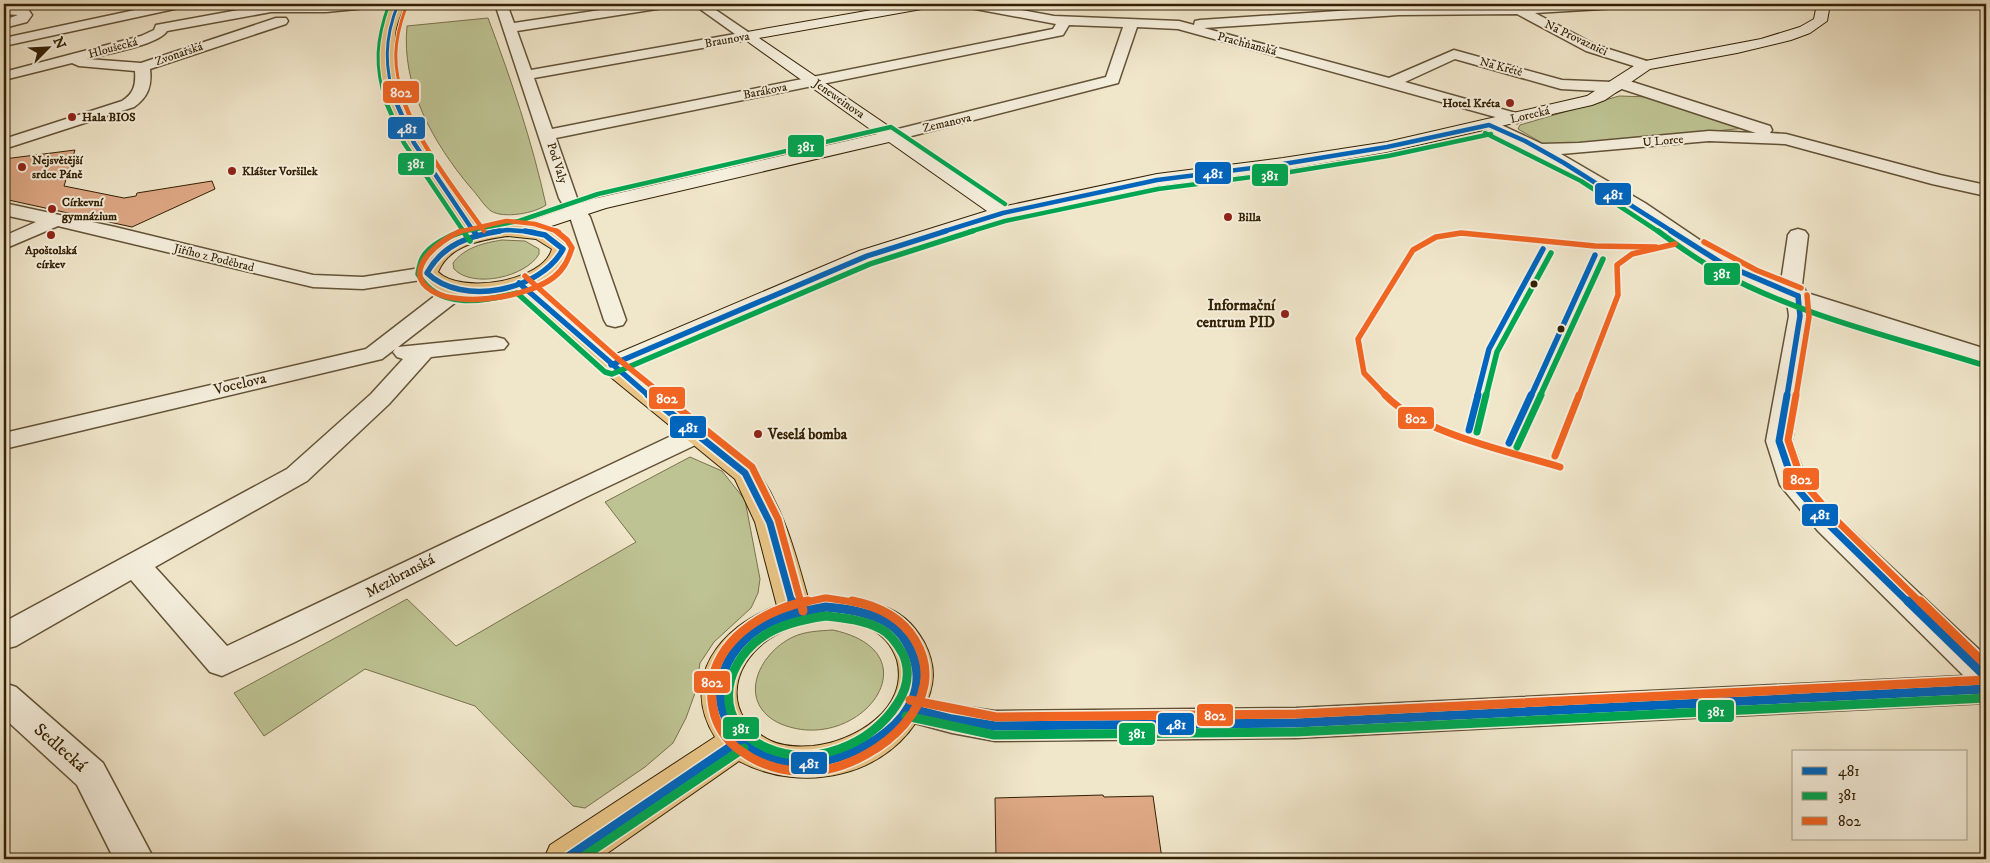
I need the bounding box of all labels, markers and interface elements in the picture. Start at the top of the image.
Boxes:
street label: Na Provaznici [1542,17,1610,59]
north arrow [22,22,72,72]
street label: Braunova [703,29,752,51]
street label: Prachňanská [1216,29,1279,59]
text: N [48,34,70,52]
street label: Hloušecká [87,34,140,62]
street label: Zvonařská [153,39,206,69]
street label: Na Krétě [1478,54,1524,80]
street label: Jeneweinova [810,75,868,123]
street label: Barákova [742,79,789,103]
line badge: 802 [382,80,420,104]
text: 802 [390,84,413,102]
place label: Hotel Kréta [1442,96,1501,111]
marker: Hotel Kréta [1504,97,1516,109]
street label: Lorecká [1509,103,1552,127]
place label: Hala BIOS [82,110,136,125]
street label: Zemanova [921,110,974,136]
marker: Hala BIOS [66,111,78,123]
line badge: 481 [387,116,426,140]
text: 481 [396,120,417,138]
street label: U Lorce [1642,132,1684,150]
line badge: 381 [787,134,825,158]
text: 381 [797,138,815,156]
street label: Pod Valy [543,141,571,186]
line badge: 381 [397,152,435,176]
place label: Nejsvětější srdce Páně [32,153,83,182]
text: 381 [407,155,425,173]
marker: Nejsvětější srdce Páně [16,161,28,173]
line badge: 481 [1194,161,1232,185]
line badge: 381 [1251,163,1289,187]
place label: Klášter Voršilek [242,164,319,179]
marker: Klášter Voršilek [226,165,238,177]
text: 481 [1202,165,1223,183]
text: 381 [1261,167,1279,185]
line badge: 481 [1594,182,1632,206]
text: 481 [1602,186,1623,204]
place label: Církevní gymnázium [61,195,117,224]
marker: Církevní gymnázium [46,203,58,215]
place label: Billa [1238,210,1262,225]
marker: Billa [1222,211,1234,223]
marker: Apoštolská církev [45,229,57,241]
street label: Jiřího z Poděbrad [171,241,256,275]
place label: Apoštolská církev [24,243,78,272]
line badge: 381 [1703,262,1741,286]
text: 381 [1713,265,1731,283]
unlabelled marker [1529,279,1539,289]
place label: Informační centrum PID [1196,296,1276,332]
marker: Informační centrum PID [1279,308,1291,320]
unlabelled marker [1556,324,1566,334]
street label: Vocelova [211,369,269,399]
line badge: 802 [648,386,686,410]
text: 802 [656,390,679,408]
line badge: 802 [1397,406,1435,430]
text: 802 [1405,410,1428,428]
line badge: 481 [669,415,707,439]
text: 481 [677,419,698,437]
place label: Veselá bomba [767,425,848,444]
marker: Veselá bomba [752,428,764,440]
line badge: 802 [1782,467,1820,491]
text: 802 [1790,471,1813,489]
line badge: 481 [1801,503,1839,527]
text: 481 [1809,506,1830,524]
street label: Mezibranská [362,550,438,602]
line badge: 802 [693,670,731,694]
text: 802 [701,674,724,692]
line badge: 381 [1697,699,1735,723]
line badge: 802 [1196,703,1234,727]
text: 381 [1707,703,1725,721]
text: 802 [1204,707,1227,725]
line badge: 481 [1157,712,1195,736]
line badge: 381 [722,716,760,740]
text: 481 [1165,716,1186,734]
street label: Sedlecká [29,719,91,777]
text: 381 [732,720,750,738]
line badge: 381 [1118,722,1156,746]
text: 381 [1128,725,1146,743]
legend [1792,750,1968,840]
line badge: 481 [790,751,828,775]
text: 481 [798,755,819,773]
text: 481 [1838,762,1860,781]
text: 381 [1838,786,1857,805]
text: 802 [1838,812,1862,831]

